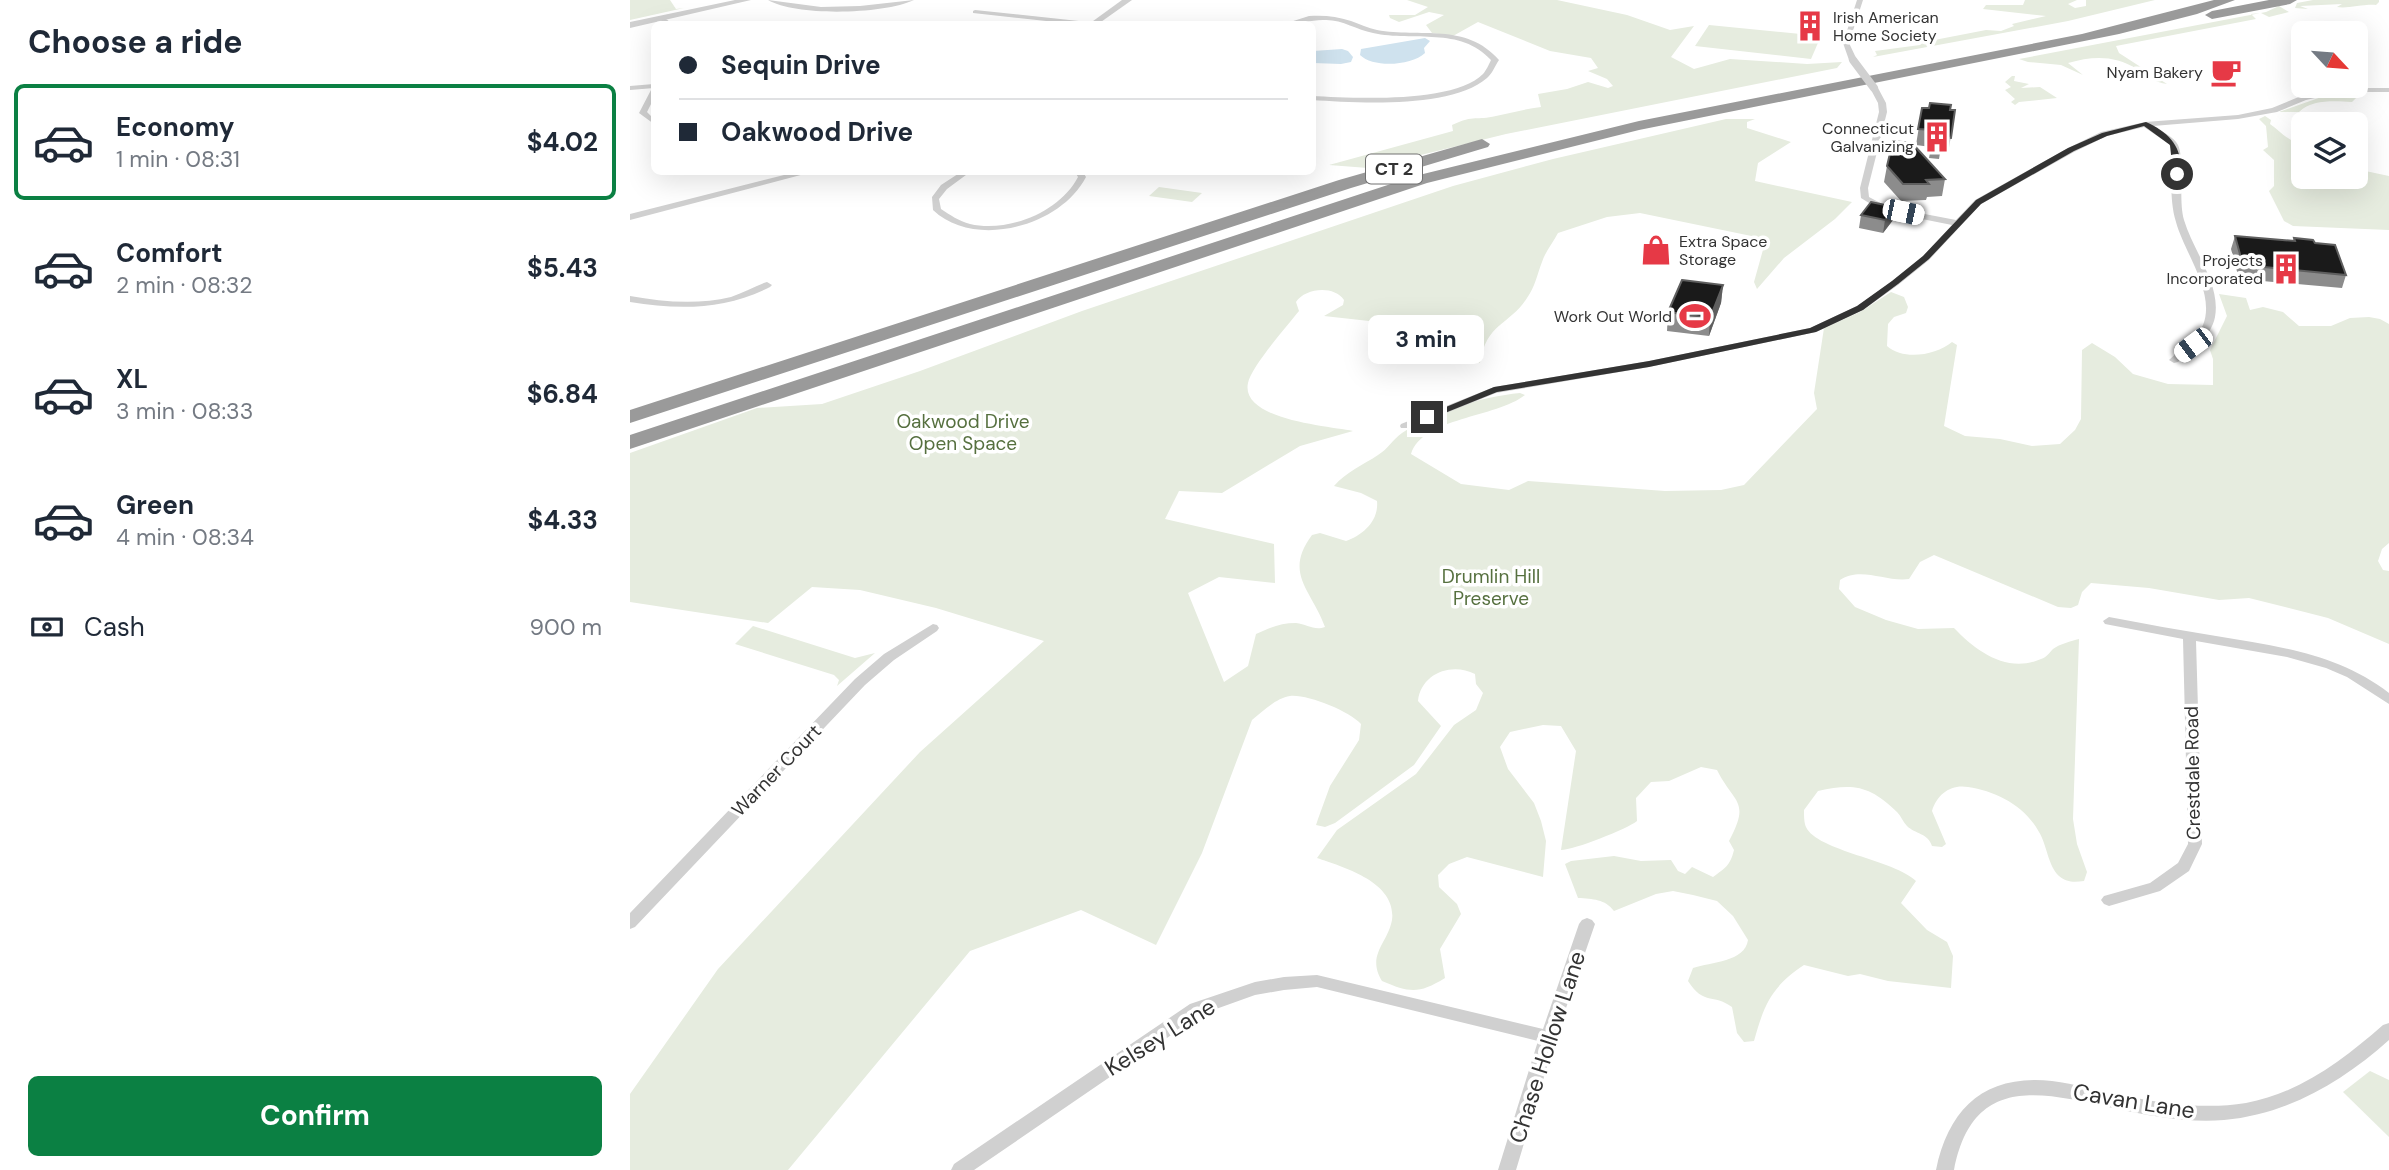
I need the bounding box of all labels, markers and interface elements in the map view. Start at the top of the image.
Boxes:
place label: Irish American Home Society [1833,7,1939,46]
building icon: Irish American Home Society [1793,9,1827,43]
text: Choose a ride [28,21,243,63]
north arrow [2291,21,2368,98]
map controls [2291,21,2368,189]
text: Sequin Drive [721,48,881,82]
cafe icon: Nyam Bakery [2209,55,2243,89]
place label: Nyam Bakery [2107,62,2203,83]
text: Economy [116,110,234,144]
icon: car [32,111,95,174]
button: layers [2291,112,2368,189]
text: Oakwood Drive [721,115,913,149]
place label: Connecticut Galvanizing [1822,118,1914,157]
building icon: Connecticut Galvanizing [1920,120,1954,154]
text: $4.02 [527,125,598,159]
text: 1 min · 08:31 [116,144,240,174]
road number: CT 2 [1366,154,1422,184]
route start [2161,158,2193,190]
car [1881,197,1926,227]
place label: Extra Space Storage [1679,231,1767,270]
shop icon: Extra Space Storage [1639,233,1673,267]
text: Comfort [116,236,222,270]
icon: car [32,237,95,300]
place label: Projects Incorporated [2166,250,2263,289]
text: $5.43 [527,251,598,285]
building icon: Projects Incorporated [2269,252,2303,286]
text: 2 min · 08:32 [116,270,253,300]
sports icon: Work Out World [1678,299,1712,333]
place label: Work Out World [1554,306,1672,327]
callout: 3 min [1369,316,1485,364]
text: 3 min [1395,324,1457,354]
car [2170,324,2217,366]
text: XL [116,362,148,396]
icon: car [32,363,95,426]
text: $6.84 [527,377,598,411]
text: 3 min · 08:33 [116,396,253,426]
route end [1411,401,1443,433]
park label: Oakwood Drive Open Space [896,409,1030,456]
text: Green [116,488,194,522]
icon: car [32,489,95,552]
text: $4.33 [527,503,598,537]
text: 4 min · 08:34 [116,522,254,552]
park label: Drumlin Hill Preserve [1442,564,1540,611]
icon: cash [28,608,66,646]
text: Cash [84,610,145,644]
text: 900 m [529,612,602,642]
street label: Crestdale Road [2179,706,2206,840]
street label: Warner Court [726,719,827,822]
street label: Chase Hollow Lane [1502,947,1592,1147]
street label: Kelsey Lane [1099,991,1221,1083]
button: Confirm [28,1076,602,1156]
street label: Cavan Lane [2071,1077,2197,1125]

